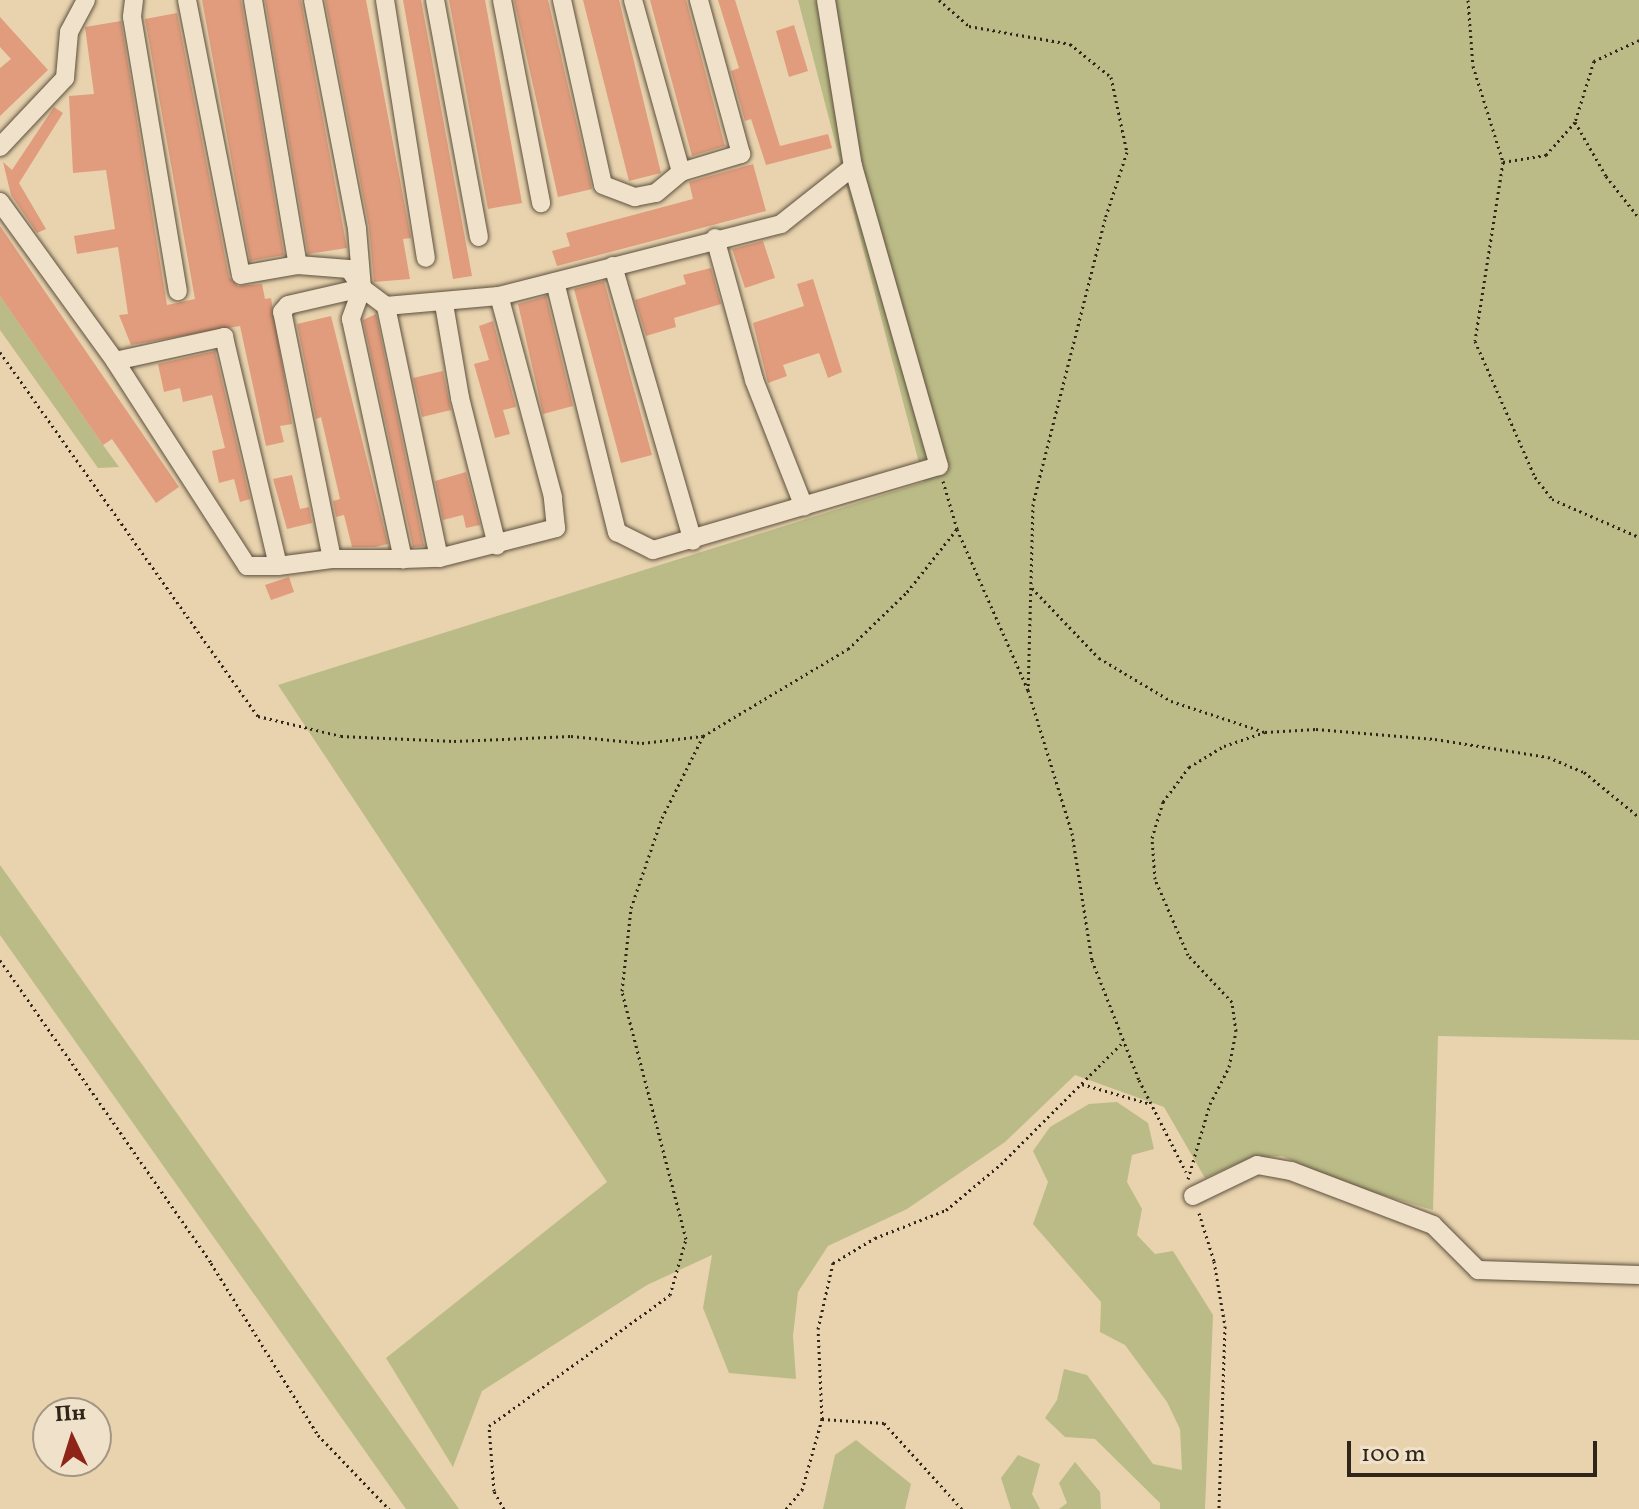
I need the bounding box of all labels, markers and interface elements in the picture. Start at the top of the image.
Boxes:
north arrow [32,1397,112,1477]
text: Пн [54,1398,87,1431]
scale bar [1351,1425,1601,1475]
text: 100 m [1361,1438,1426,1472]

